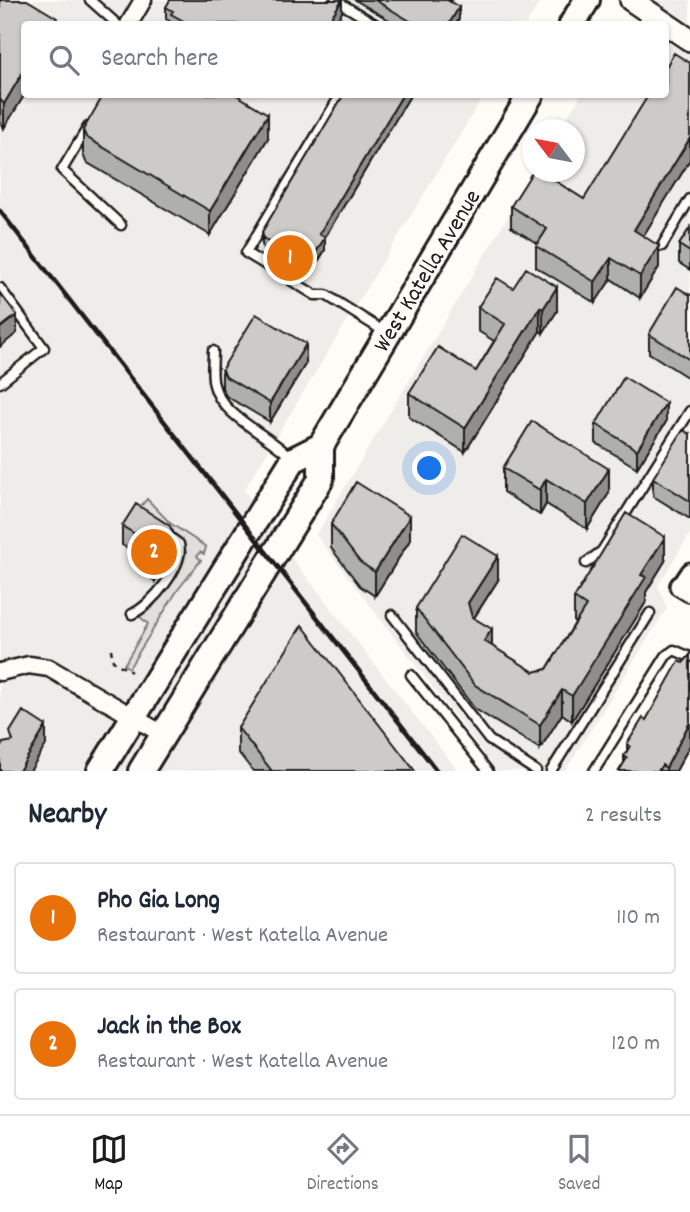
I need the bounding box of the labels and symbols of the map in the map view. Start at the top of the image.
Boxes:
north arrow [522,119,585,182]
street label: West Katella Avenue [367,184,491,359]
pin: 1 [267,232,313,284]
your location [412,451,446,485]
pin: 2 [131,526,177,578]

